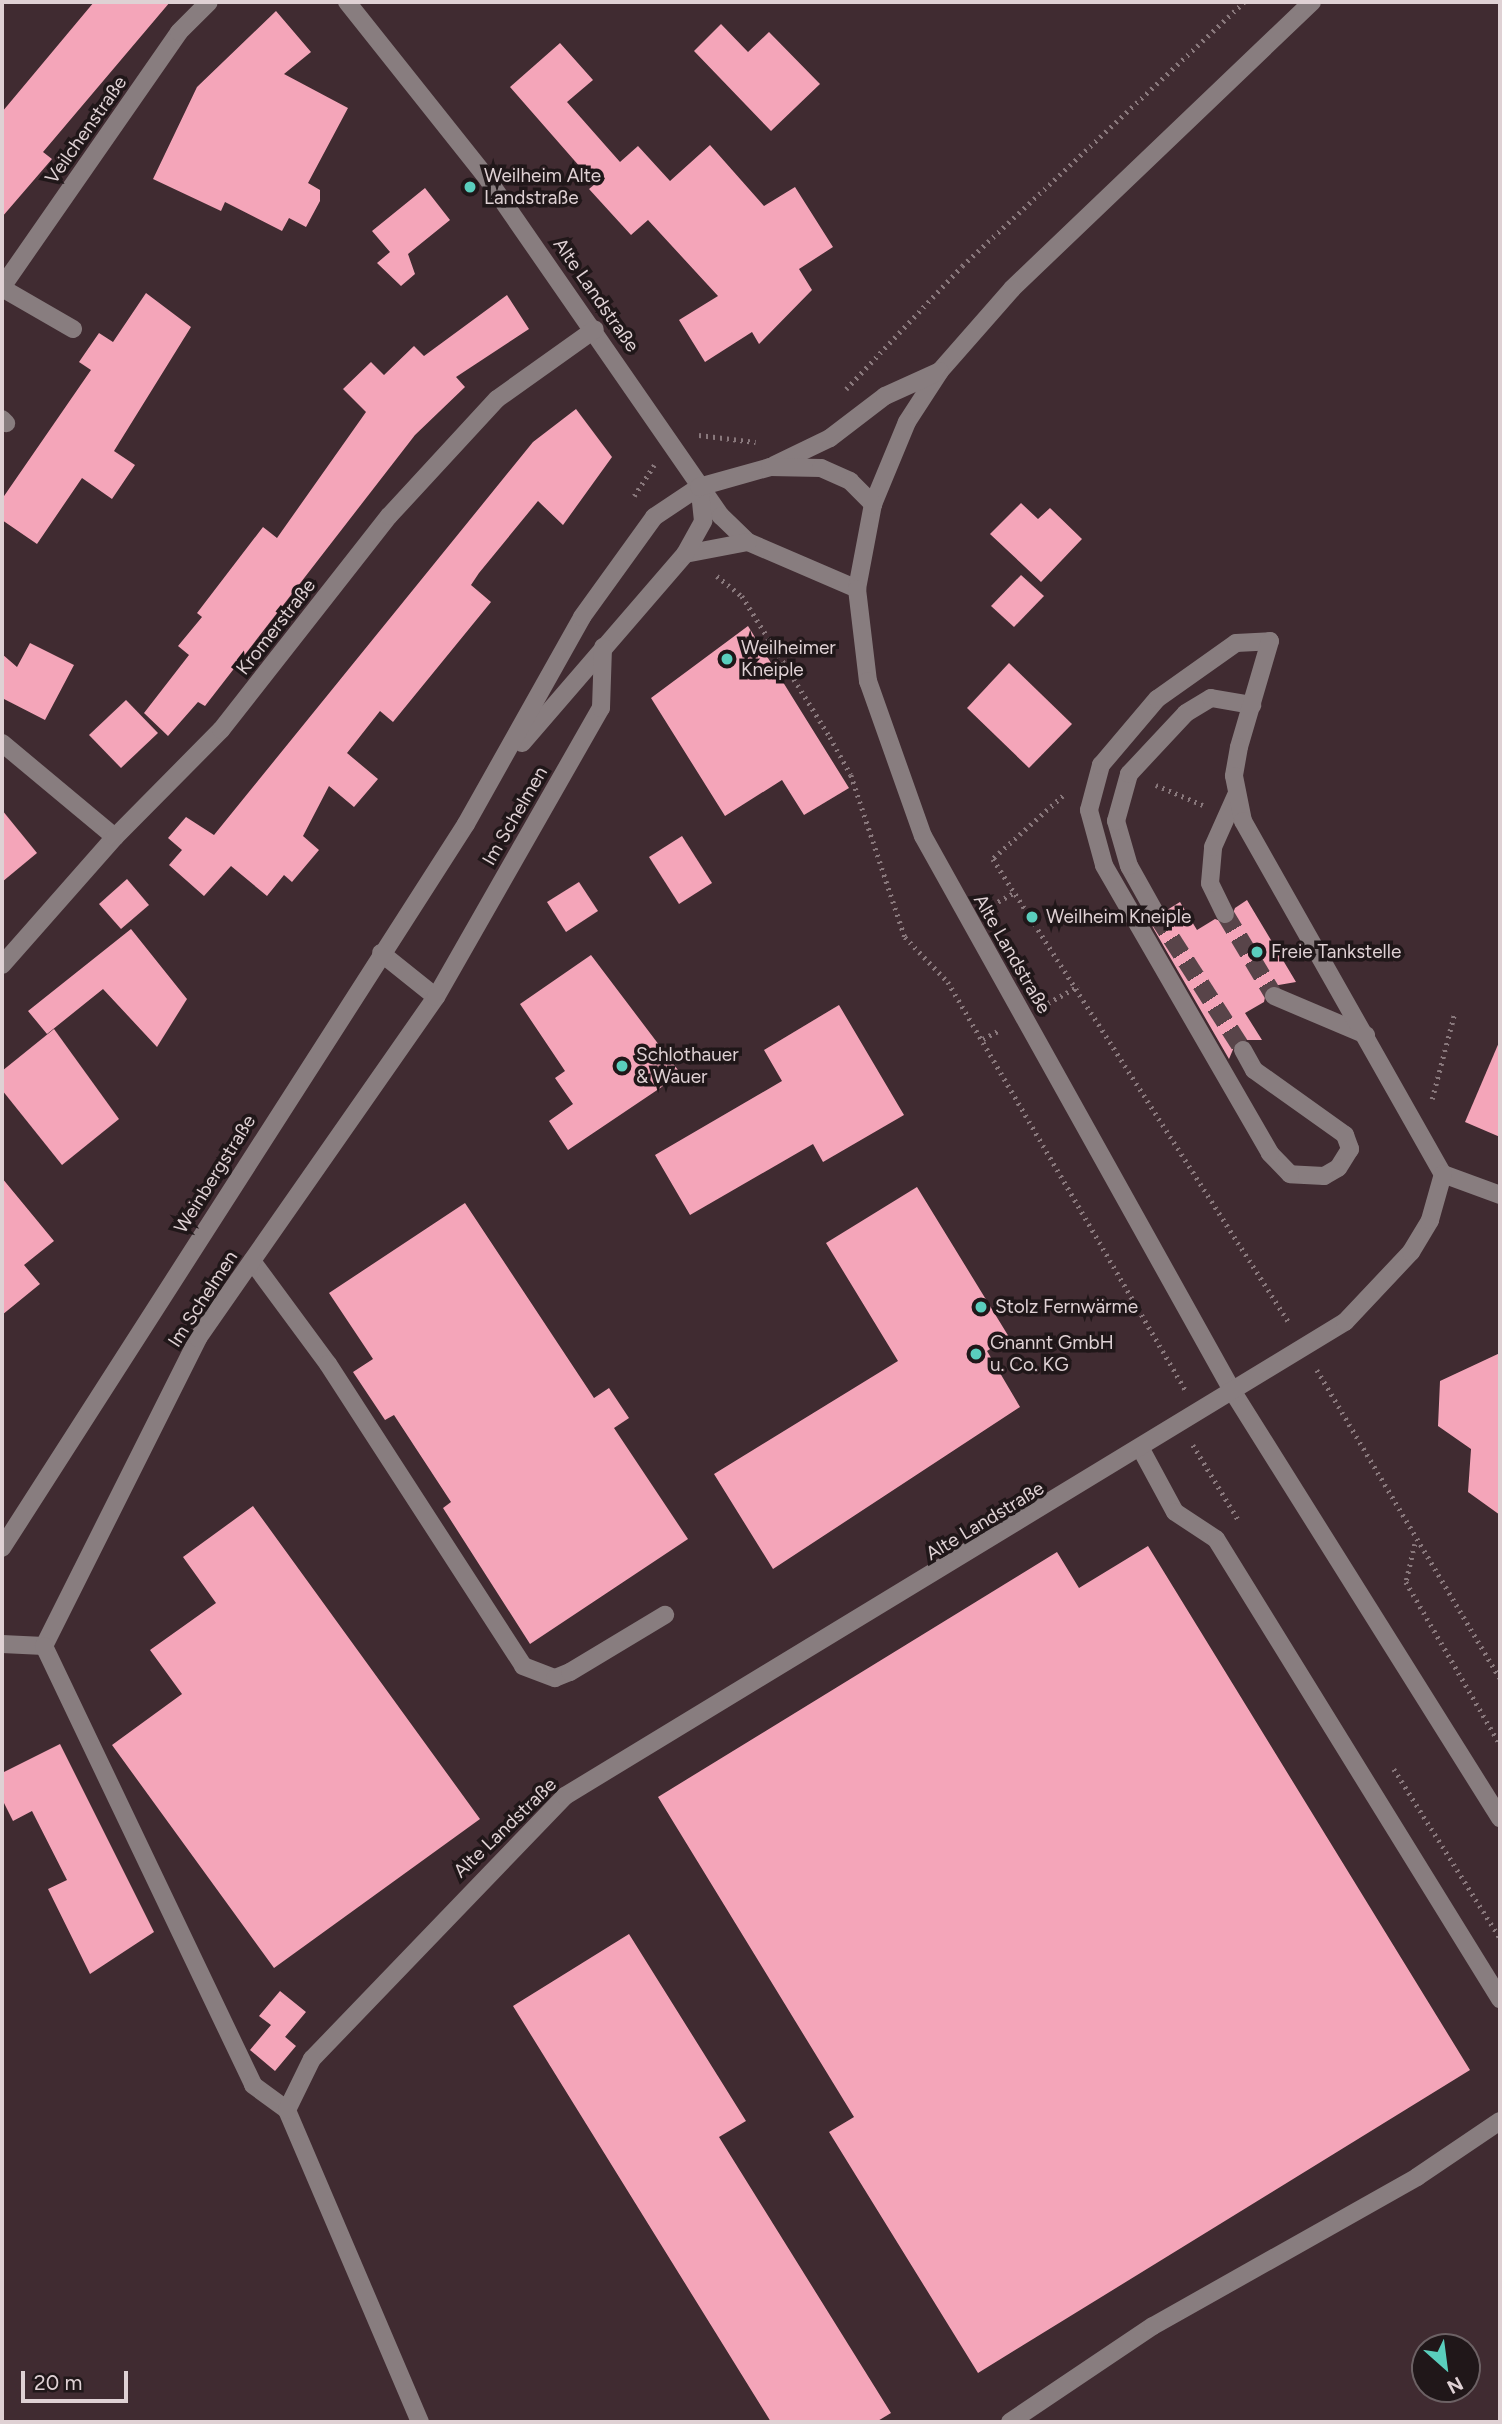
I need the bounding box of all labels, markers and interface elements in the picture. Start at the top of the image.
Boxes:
street label: Veilchenstraße [40,72,132,188]
place label: Weilheim Alte Landstraße [484,165,601,209]
marker: Weilheim Alte Landstraße [462,179,478,195]
street label: Alte Landstraße [548,234,644,356]
street label: Kromerstraße [232,575,320,679]
place label: Weilheimer Kneiple [741,637,836,681]
marker: Weilheimer Kneiple [719,651,735,667]
street label: Im Schelmen [478,763,552,869]
street label: Alte Landstraße [969,890,1055,1018]
place label: Weilheim Kneiple [1046,906,1191,928]
marker: Weilheim Kneiple [1024,909,1040,925]
place label: Freie Tankstelle [1271,941,1401,963]
marker: Freie Tankstelle [1249,944,1265,960]
place label: Schlothauer & Wauer [636,1044,739,1088]
marker: Schlothauer & Wauer [614,1058,630,1074]
street label: Weinbergstraße [170,1111,260,1237]
street label: Im Schelmen [163,1247,243,1351]
place label: Stolz Fernwärme [995,1296,1138,1318]
marker: Stolz Fernwärme [973,1299,989,1315]
place label: Gnannt GmbH u. Co. KG [990,1332,1114,1376]
marker: Gnannt GmbH u. Co. KG [968,1346,984,1362]
street label: Alte Landstraße [922,1477,1048,1565]
street label: Alte Landstraße [449,1773,561,1883]
north arrow [1411,2333,1481,2403]
scale bar [24,2358,131,2402]
text: 20 m [34,2370,82,2395]
text: N [1443,2372,1467,2399]

